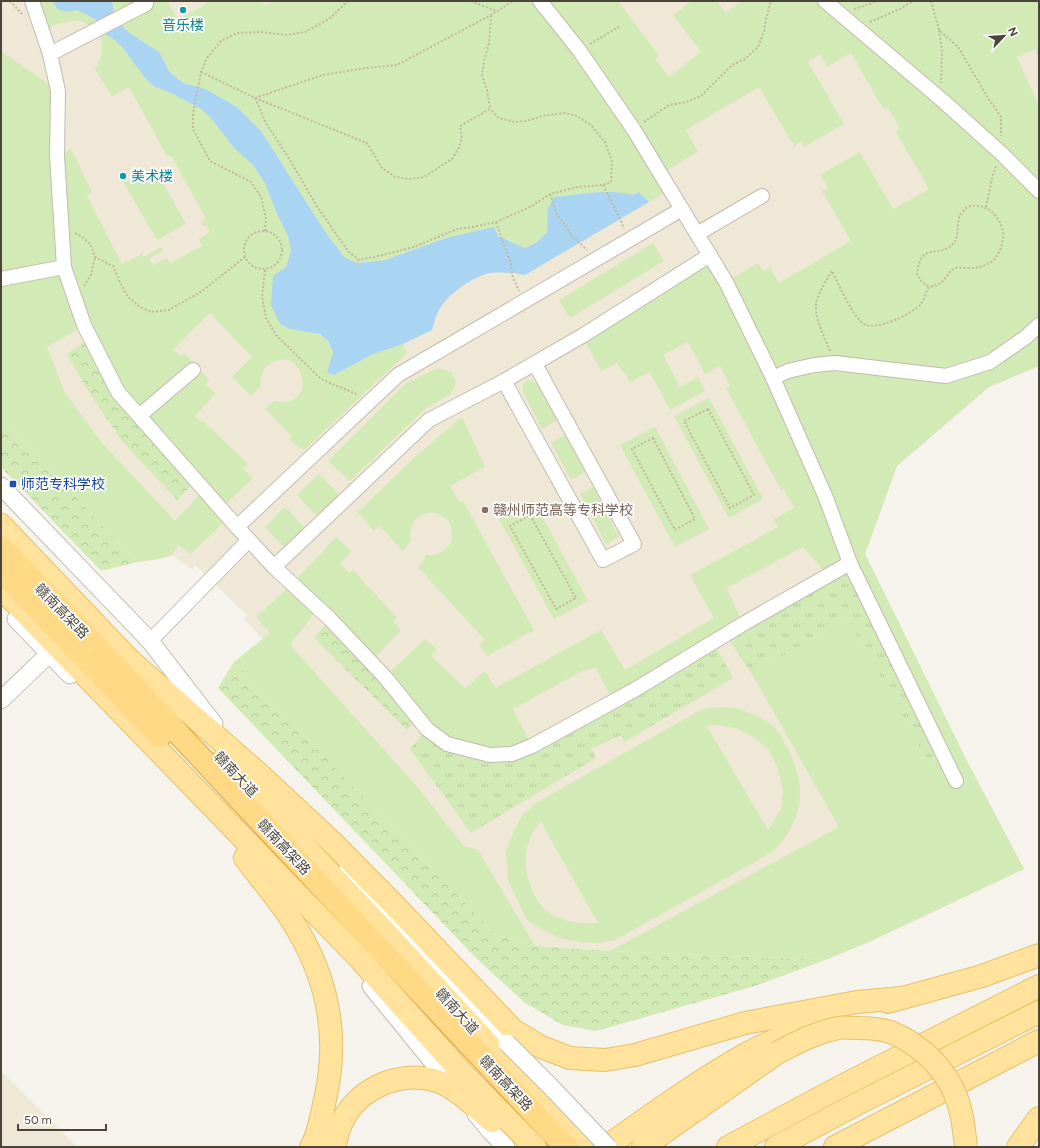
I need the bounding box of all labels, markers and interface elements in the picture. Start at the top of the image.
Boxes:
marker: 音乐楼 [178,5,188,15]
north arrow [984,16,1024,56]
place label: 音乐楼 [162,17,204,34]
text: N [1005,25,1020,39]
place label: 美术楼 [131,168,173,185]
marker: 美术楼 [118,171,128,181]
place label: 师范专科学校 [21,476,105,493]
marker: 师范专科学校 [8,479,18,489]
place label: 赣州师范高等专科学校 [493,502,633,519]
marker: 赣州师范高等专科学校 [480,505,490,515]
street label: 赣南高架路 [31,580,92,642]
street label: 赣南大道 [210,748,261,801]
street label: 赣南高架路 [254,816,314,879]
street label: 赣南大道 [432,985,482,1038]
street label: 赣南高架路 [476,1052,536,1115]
scale bar [18,1106,106,1132]
text: 50 m [24,1113,52,1127]

